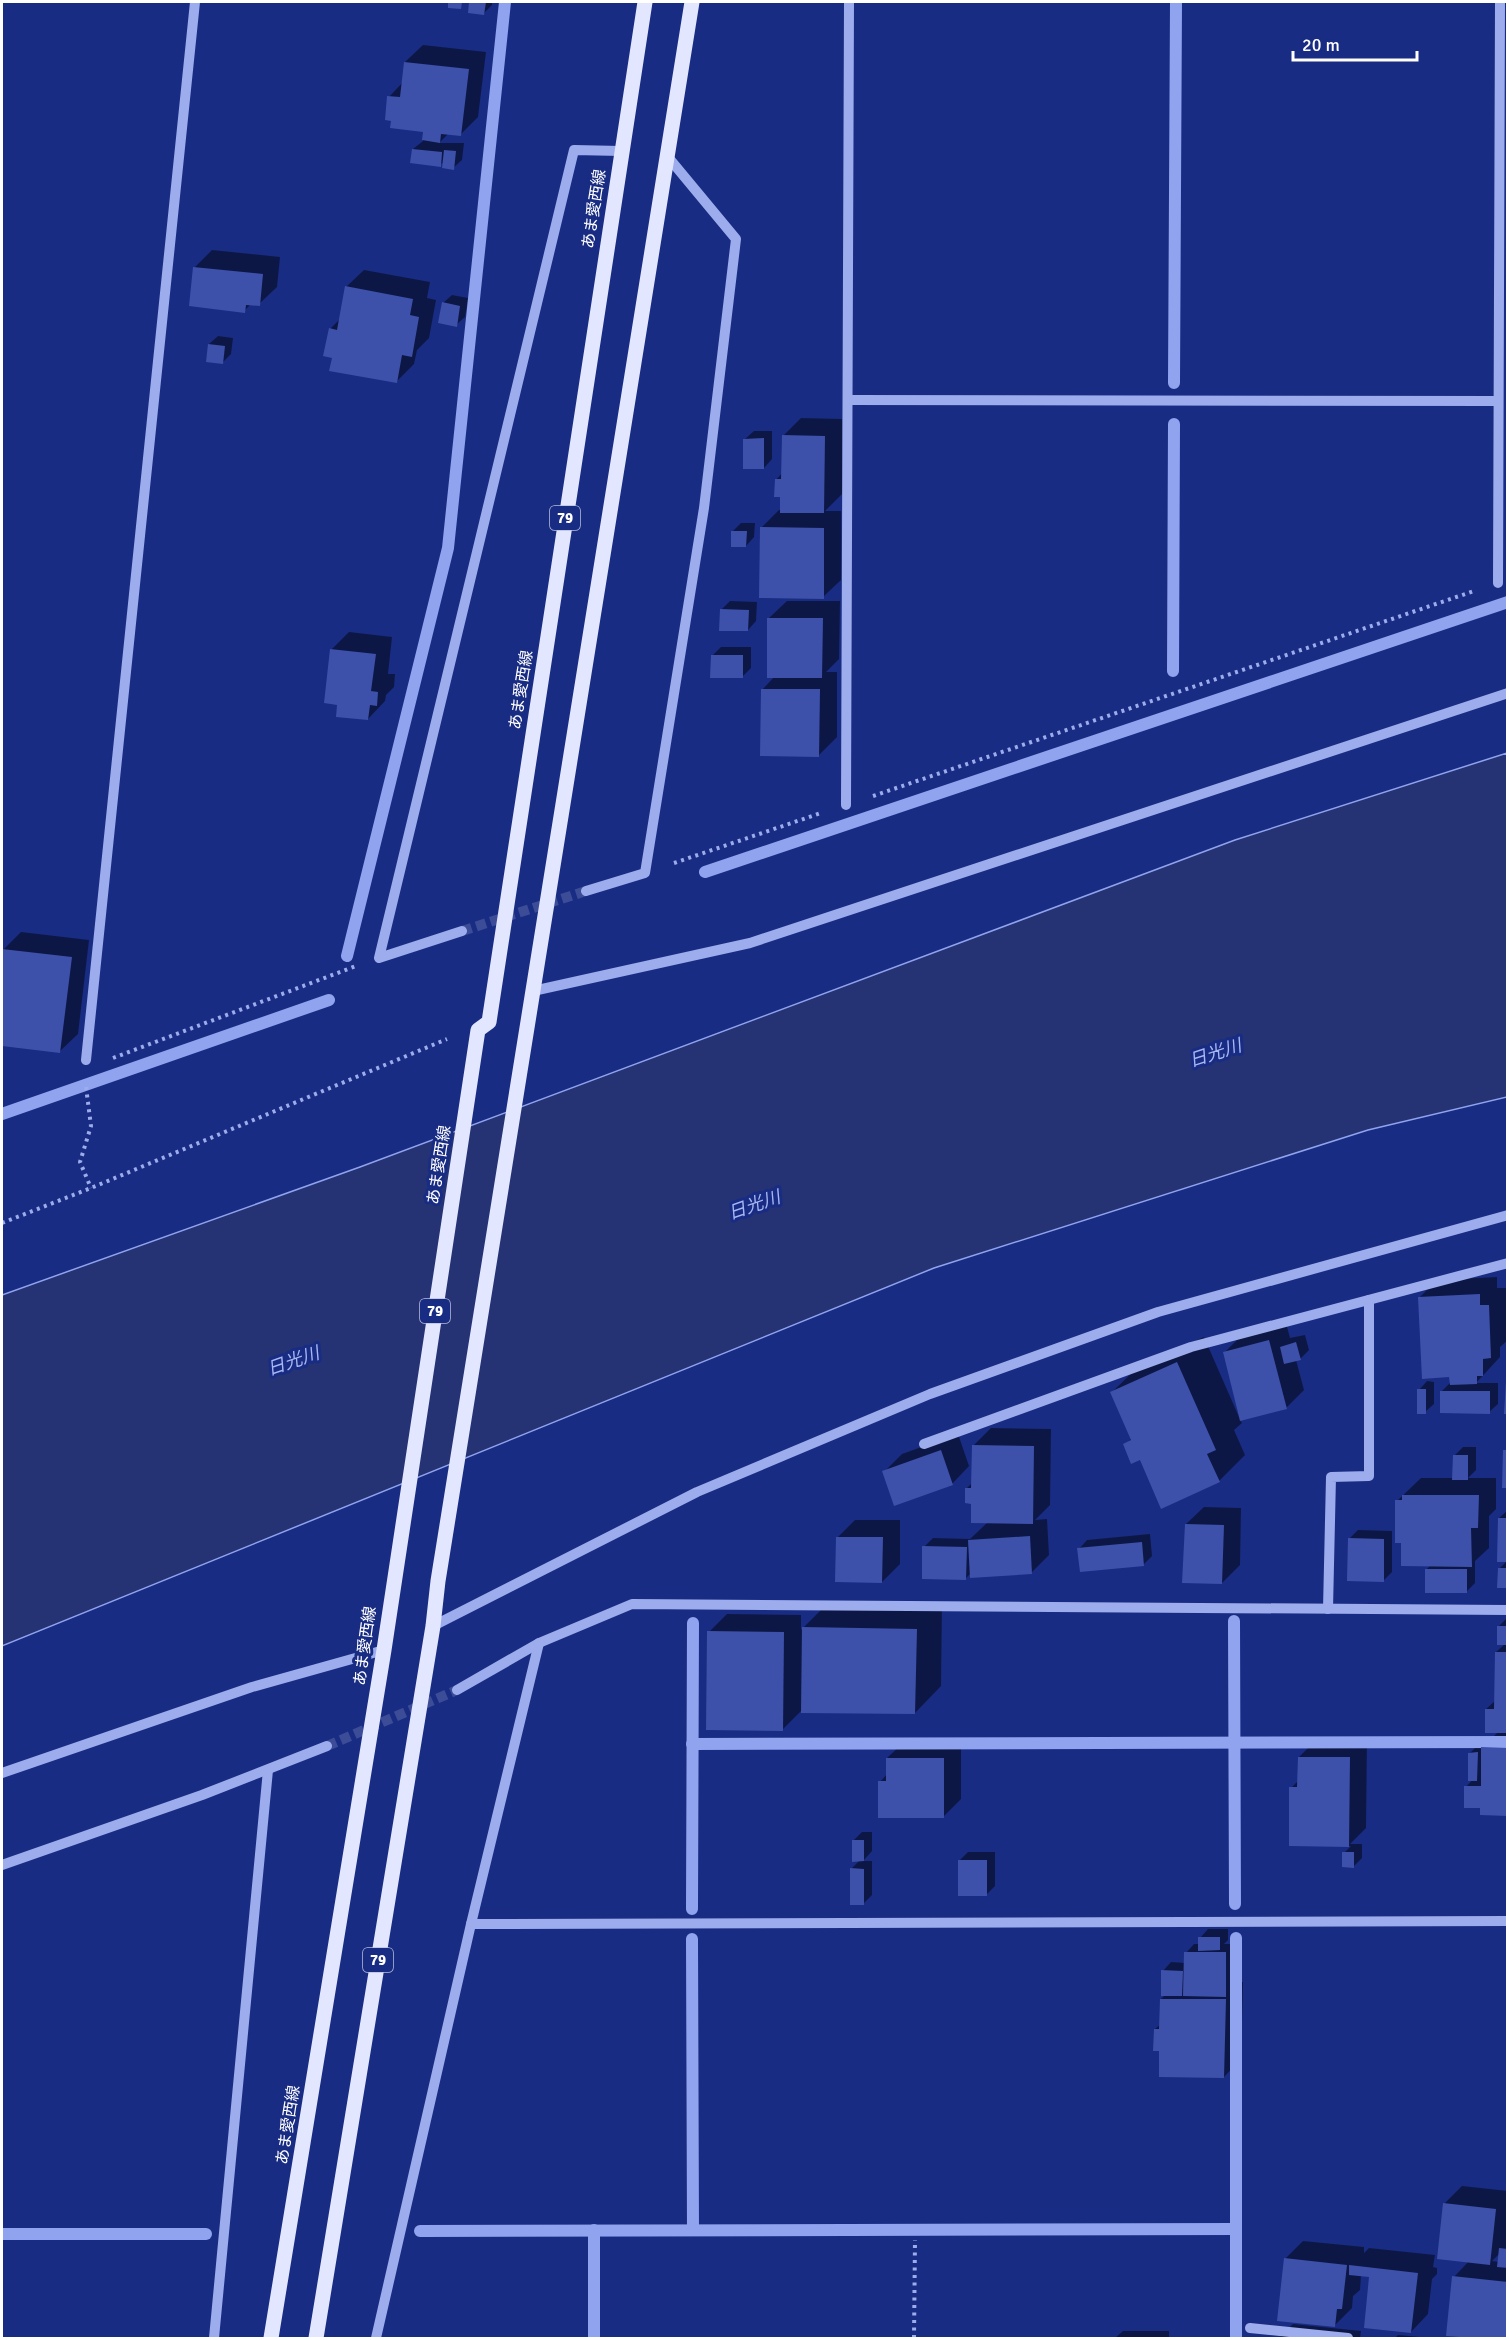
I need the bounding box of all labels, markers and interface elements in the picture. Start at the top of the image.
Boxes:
scale bar [1293,24,1418,62]
text: 20 m [1302,34,1340,56]
street label: あま愛西線 [578,168,610,250]
road number: 79 [550,506,580,530]
street label: あま愛西線 [505,649,537,731]
water label: 日光川 [1186,1034,1246,1072]
street label: あま愛西線 [423,1124,455,1206]
water label: 日光川 [725,1185,785,1224]
road number: 79 [420,1299,450,1323]
water label: 日光川 [264,1341,324,1380]
street label: あま愛西線 [350,1605,380,1687]
road number: 79 [363,1948,393,1972]
street label: あま愛西線 [272,2084,304,2166]

